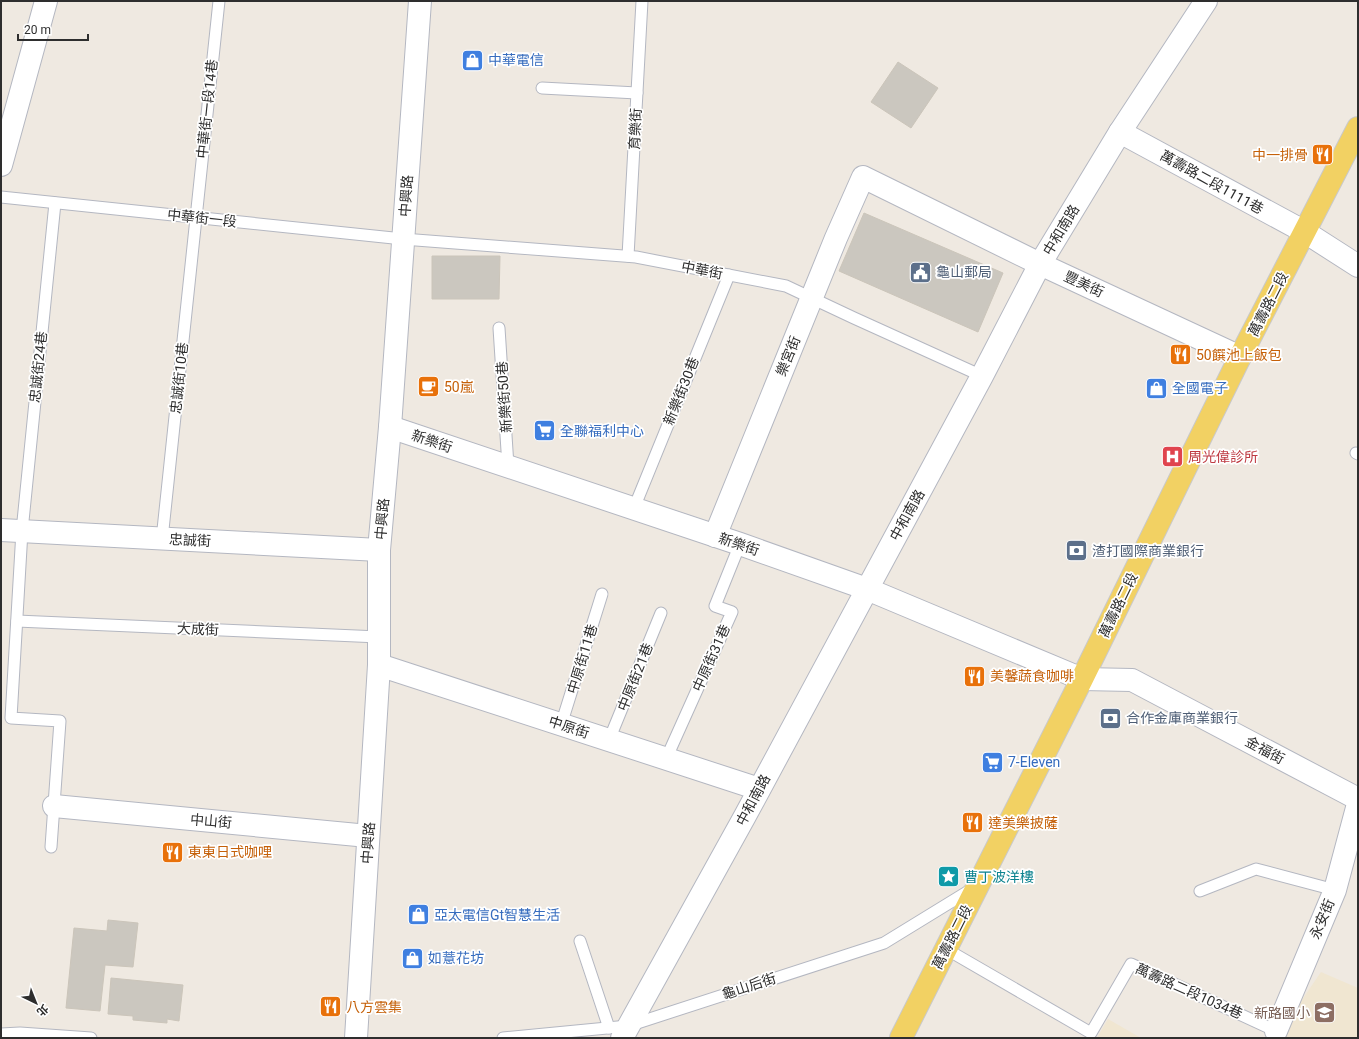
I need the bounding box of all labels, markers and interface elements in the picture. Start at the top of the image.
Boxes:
scale bar [18,16,88,42]
text: 20 m [24,23,51,37]
shop icon: 中華電信 [460,47,486,73]
place label: 中華電信 [488,52,544,68]
street label: 中華街一段14巷 [194,59,220,159]
street label: 育樂街 [626,108,644,150]
restaurant icon: 中一排骨 [1310,142,1336,168]
street label: 萬壽路二段1111巷 [1158,147,1266,217]
place label: 中一排骨 [1252,147,1308,163]
street label: 中興路 [397,174,415,218]
street label: 中和南路 [1040,202,1082,258]
street label: 中華街一段 [166,206,238,230]
street label: 中華街 [680,258,724,282]
public building icon: 龜山郵局 [908,259,934,285]
place label: 龜山郵局 [936,264,992,280]
street label: 豐美街 [1062,268,1106,300]
street label: 萬壽路二段 [1245,269,1291,339]
street label: 忠誠街24巷 [26,330,50,404]
street label: 樂宮街 [773,334,803,378]
street label: 忠誠街10巷 [167,341,191,415]
restaurant icon: 50饌池上飯包 [1167,342,1193,368]
place label: 50饌池上飯包 [1196,347,1282,363]
street label: 新樂街30巷 [660,355,702,427]
street label: 新樂街50巷 [494,361,514,433]
cafe icon: 50嵐 [415,374,441,400]
shop icon: 全國電子 [1144,375,1170,401]
place label: 50嵐 [444,379,475,395]
place label: 全國電子 [1172,380,1228,396]
supermarket icon: 全聯福利中心 [532,418,558,444]
place label: 全聯福利中心 [560,423,644,439]
street label: 新樂街 [410,427,454,455]
hospital icon: 周光偉診所 [1160,444,1186,470]
place label: 周光偉診所 [1188,449,1258,465]
street label: 中和南路 [886,487,928,543]
street label: 中興路 [372,497,392,541]
street label: 新樂街 [717,530,761,558]
street label: 忠誠街 [169,531,211,549]
bank icon: 渣打國際商業銀行 [1063,538,1089,564]
place label: 渣打國際商業銀行 [1092,543,1204,559]
street label: 萬壽路二段 [1095,570,1141,640]
street label: 大成街 [177,620,219,638]
street label: 中原街11巷 [564,622,600,696]
street label: 中原街31巷 [689,622,733,694]
street label: 中原街21巷 [614,641,656,713]
restaurant icon: 美馨蔬食咖啡 [961,663,987,689]
place label: 美馨蔬食咖啡 [990,668,1074,684]
bank icon: 合作金庫商業銀行 [1097,705,1123,731]
place label: 合作金庫商業銀行 [1126,710,1238,726]
street label: 中原街 [547,713,591,741]
street label: 金福街 [1243,733,1287,767]
supermarket icon: 7-Eleven [980,749,1006,775]
place label: 7-Eleven [1008,754,1060,770]
street label: 中和南路 [733,772,773,828]
restaurant icon: 達美樂披薩 [959,810,985,836]
street label: 中山街 [189,811,233,831]
place label: 達美樂披薩 [988,815,1058,831]
street label: 中興路 [359,821,377,865]
restaurant icon: 東東日式咖哩 [160,839,186,865]
place label: 東東日式咖哩 [188,844,272,860]
place icon: 曹丁波洋樓 [935,864,961,890]
place label: 曹丁波洋樓 [964,869,1034,885]
street label: 永安街 [1306,897,1338,941]
shop icon: 亞太電信Gt智慧生活 [405,902,431,928]
street label: 萬壽路二段 [929,902,975,972]
place label: 亞太電信Gt智慧生活 [434,907,560,923]
shop icon: 如薏花坊 [400,945,426,971]
place label: 如薏花坊 [428,950,484,966]
street label: 萬壽路二段1034巷 [1133,960,1245,1022]
street label: 龜山后街 [720,970,778,1002]
north arrow [16,983,56,1023]
restaurant icon: 八方雲集 [317,994,343,1020]
place label: 八方雲集 [346,999,402,1015]
school or university icon: 新路國小 [1312,1000,1338,1026]
text: 北 [34,1001,51,1018]
place label: 新路國小 [1254,1005,1310,1021]

